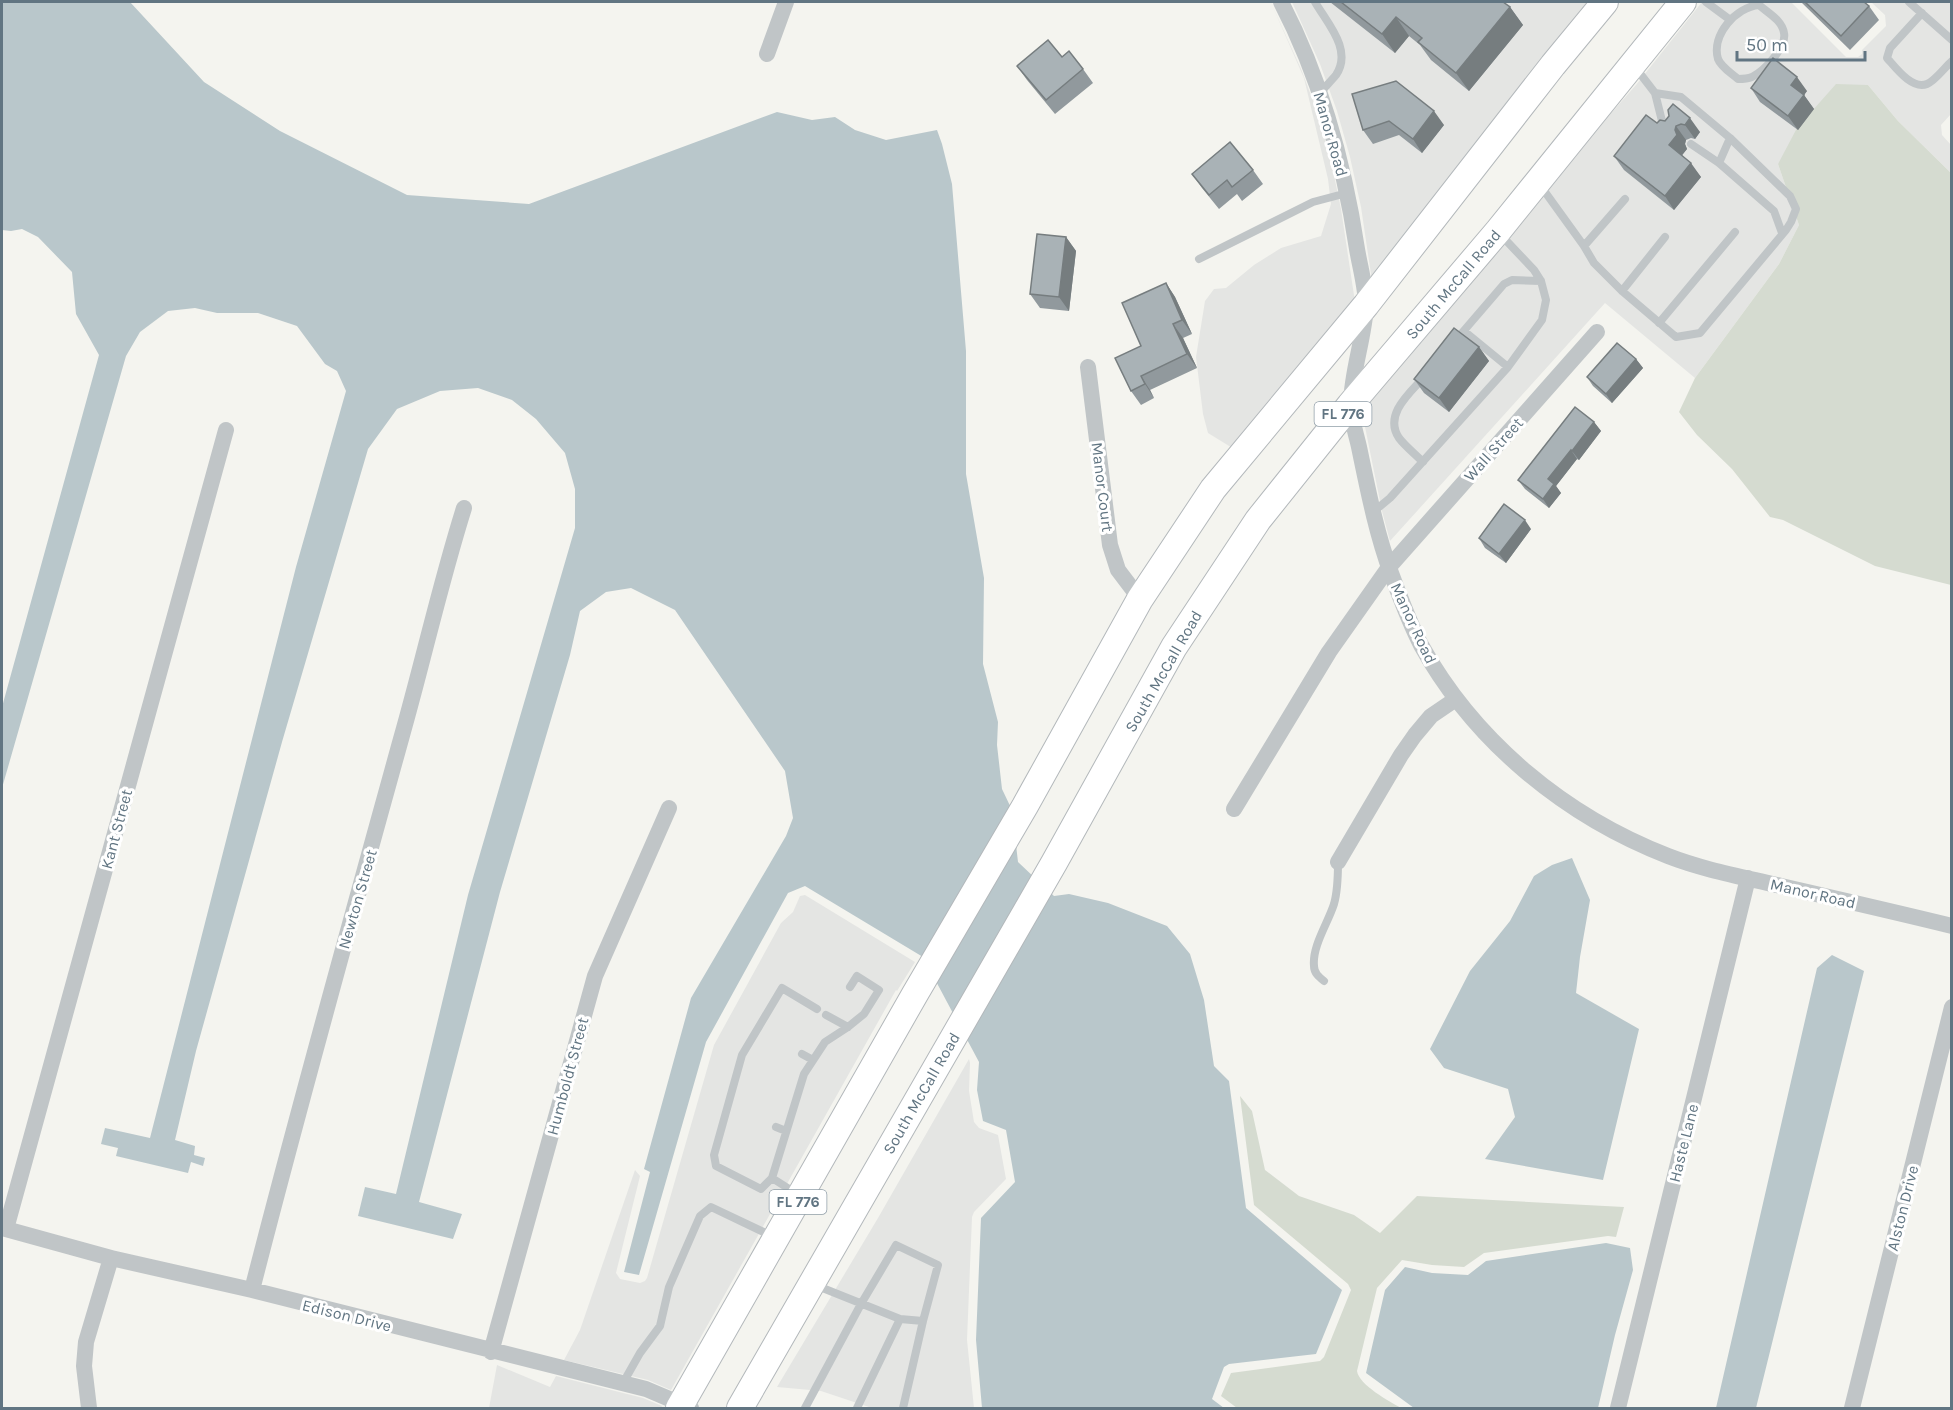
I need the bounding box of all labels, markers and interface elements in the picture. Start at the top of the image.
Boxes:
scale bar [1737,24,1864,62]
text: 50 m [1746,34,1788,56]
street label: Manor Road [1309,90,1352,179]
street label: South McCall Road [1402,226,1505,343]
road number: FL 776 [1314,402,1372,426]
street label: Wall Street [1460,414,1527,485]
street label: Manor Court [1088,441,1117,533]
street label: Manor Road [1387,580,1441,667]
street label: South McCall Road [1121,607,1206,736]
street label: Kant Street [97,787,136,871]
street label: Newton Street [334,847,381,951]
street label: Manor Road [1768,874,1858,913]
street label: Humboldt Street [543,1015,592,1137]
street label: South McCall Road [879,1029,964,1158]
street label: Haste Lane [1665,1102,1702,1184]
street label: Alston Drive [1883,1163,1922,1253]
road number: FL 776 [770,1190,826,1214]
street label: Edison Drive [300,1295,393,1336]

